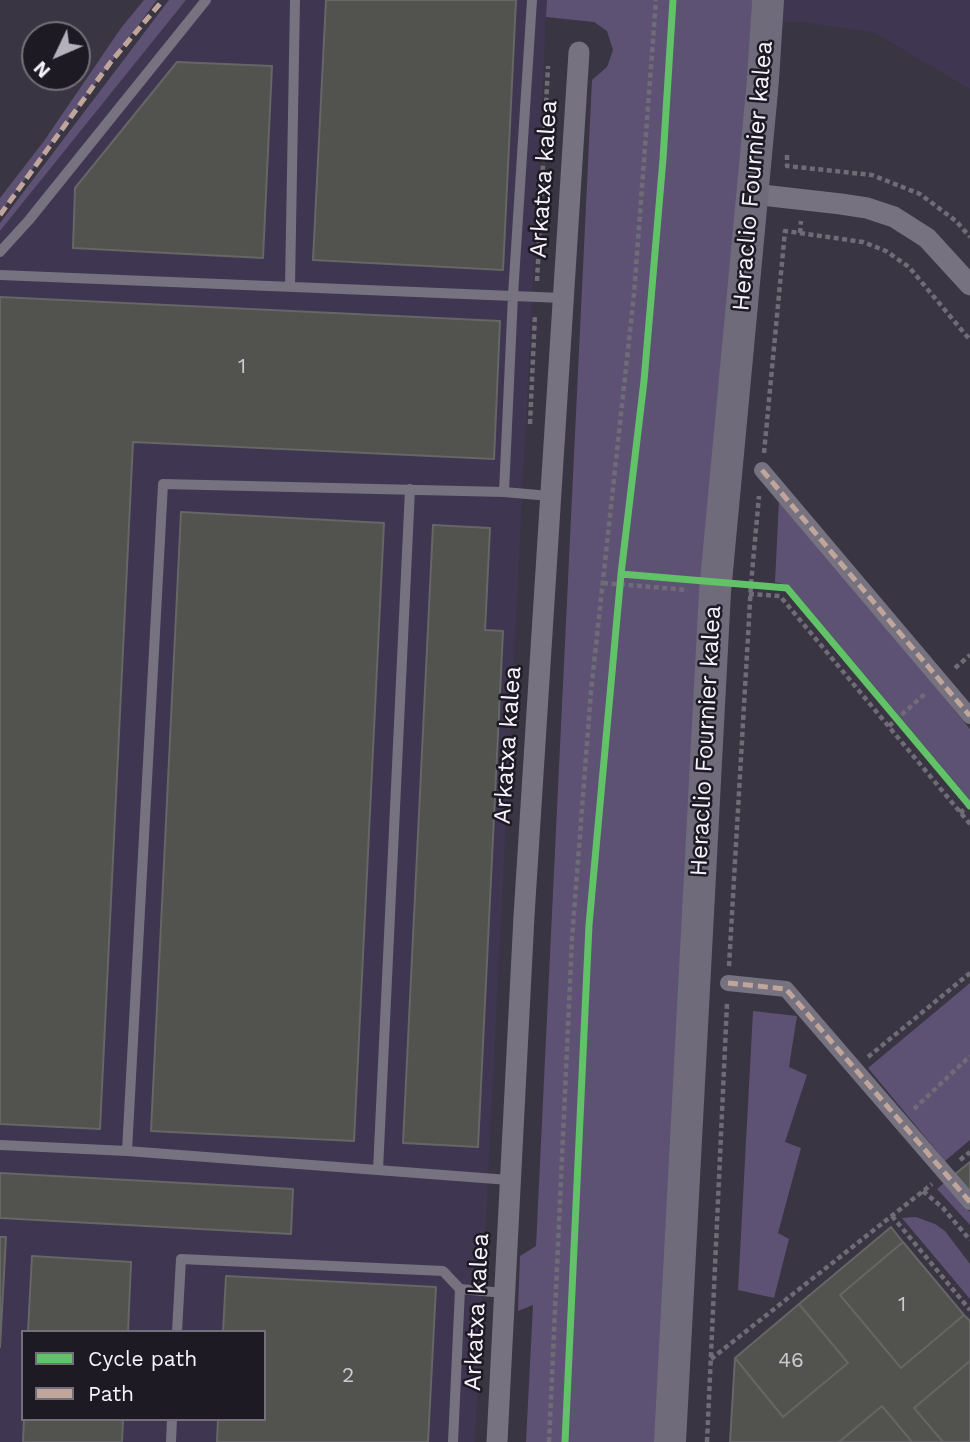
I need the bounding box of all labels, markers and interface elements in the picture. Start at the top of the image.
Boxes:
north arrow [21,21,91,91]
street label: Heraclio Fournier kalea [727,40,779,312]
text: N [29,56,55,83]
street label: Arkatxa kalea [524,99,564,259]
house number: 1 [238,354,246,380]
street label: Heraclio Fournier kalea [685,605,727,877]
street label: Arkatxa kalea [488,665,528,825]
street label: Arkatxa kalea [458,1232,496,1392]
house number: 1 [898,1292,906,1318]
legend [21,1330,266,1421]
text: Cycle path [88,1346,197,1371]
house number: 46 [778,1348,804,1374]
house number: 2 [342,1363,354,1389]
text: Path [88,1381,134,1406]

